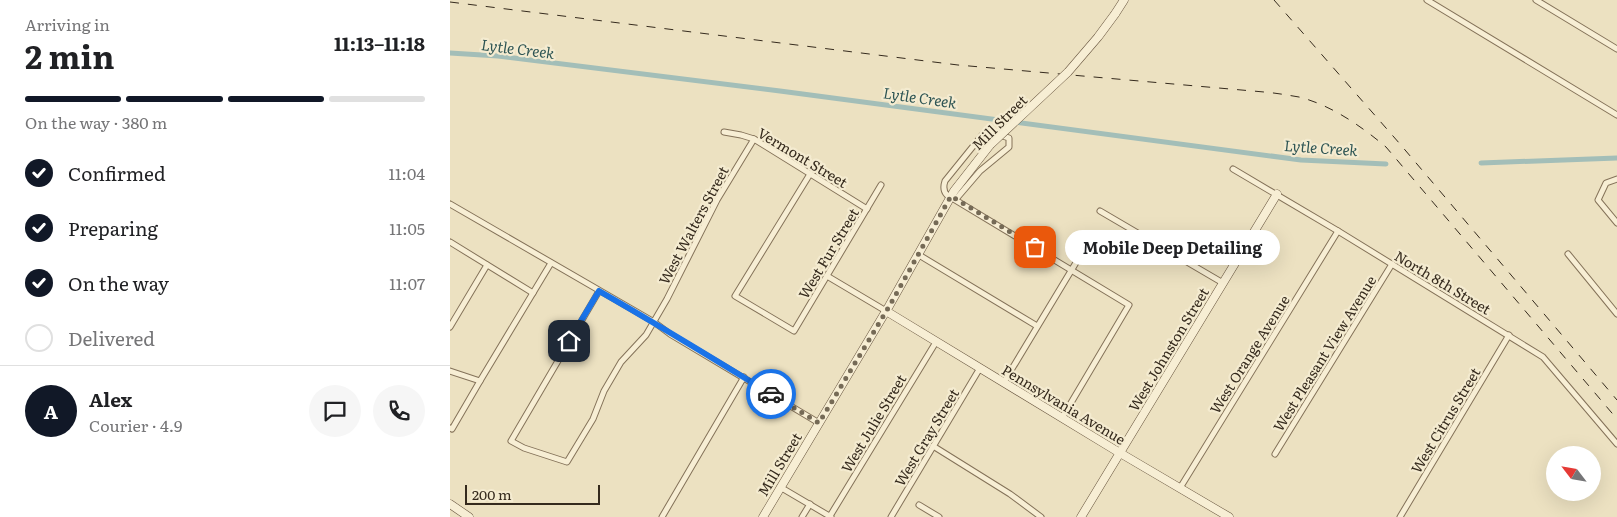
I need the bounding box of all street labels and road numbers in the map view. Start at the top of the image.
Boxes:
street label: Mill Street [967,90,1031,154]
street label: Vermont Street [754,122,852,192]
street label: West Walters Street [653,162,733,288]
street label: West Fur Street [793,204,863,302]
street label: North 8th Street [1391,245,1495,319]
street label: West Pleasant View Avenue [1268,271,1380,435]
street label: West Johnston Street [1123,283,1213,415]
street label: West Orange Avenue [1204,291,1294,417]
street label: Pennsylvania Avenue [999,359,1129,449]
street label: West Citrus Street [1406,363,1485,477]
street label: West Julie Street [836,370,910,476]
street label: West Gray Street [889,384,963,490]
street label: Mill Street [752,428,806,499]

